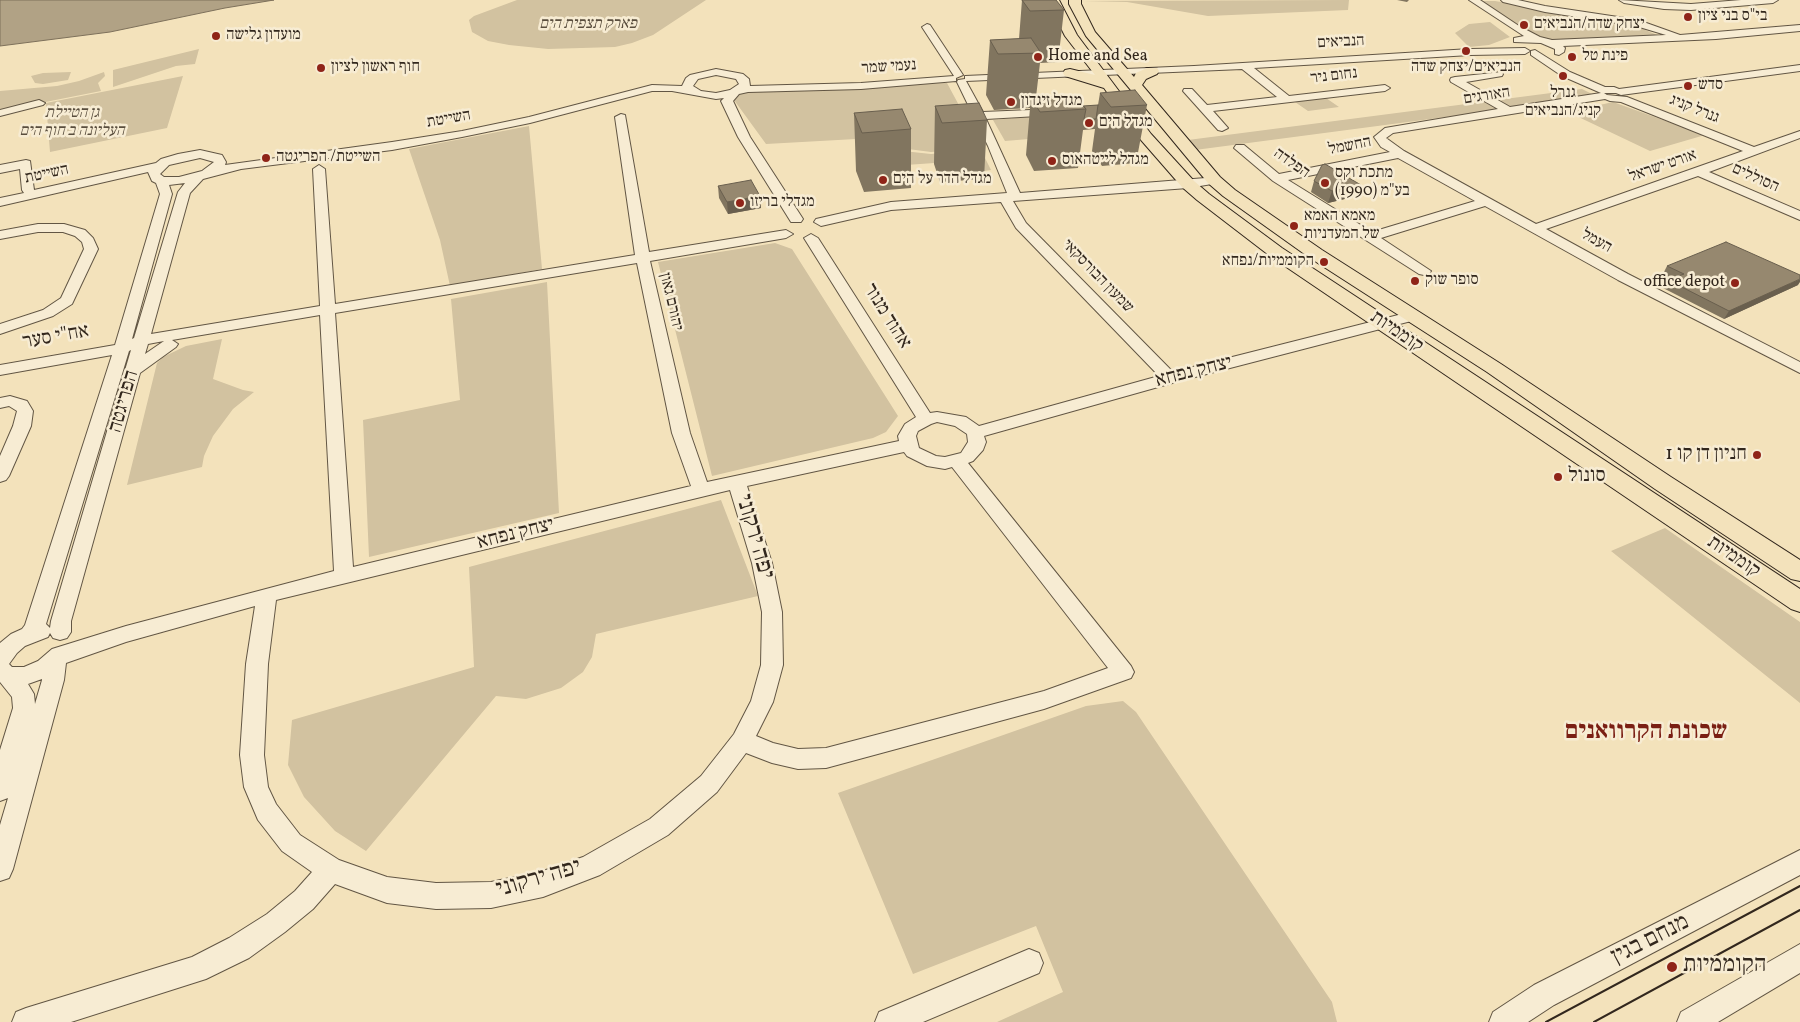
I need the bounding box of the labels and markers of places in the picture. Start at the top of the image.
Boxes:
place label: בי"ס בני ציון [1698,7,1767,27]
marker: בי"ס בני ציון [1682,11,1694,23]
place label: יצחק שדה/הנביאים [1534,15,1645,35]
marker: יצחק שדה/הנביאים [1518,19,1530,31]
place label: מועדון גלישה [226,26,301,46]
marker: מועדון גלישה [210,30,222,42]
marker: הנביאים/יצחק שדה [1460,45,1472,57]
place label: Home and Sea [1048,47,1148,67]
place label: פינת טל [1582,47,1628,67]
marker: Home and Sea [1032,51,1044,63]
marker: פינת טל [1566,51,1578,63]
place label: חוף ראשון לציון [331,58,420,78]
place label: הנביאים/יצחק שדה [1411,58,1521,78]
marker: חוף ראשון לציון [315,62,327,74]
marker: גנרל קניג/הנביאים [1557,70,1569,82]
place label: סדש [1698,76,1723,96]
marker: סדש [1682,80,1694,92]
place label: גנרל קניג/הנביאים [1525,84,1601,122]
place label: מגדל זיגדון [1021,92,1082,112]
marker: מגדל זיגדון [1005,96,1017,108]
place label: מגדל הים [1099,113,1153,133]
marker: מגדל הים [1083,117,1095,129]
place label: השייטת/ הפריגטה [276,148,381,168]
place label: מגדל לייטהאוס [1062,151,1149,171]
marker: השייטת/ הפריגטה [260,152,272,164]
marker: מגדל לייטהאוס [1046,155,1058,167]
place label: מתכת וקס (1990) בע"מ [1335,164,1410,202]
place label: מגדל הדר על הים [893,170,992,190]
marker: מגדל הדר על הים [877,174,889,186]
marker: מתכת וקס (1990) בע"מ [1319,177,1331,189]
place label: מגדלי בריזו [750,193,815,213]
marker: מגדלי בריזו [734,197,746,209]
place label: מאמא האמא של המעדניות [1304,207,1380,245]
marker: מאמא האמא של המעדניות [1288,220,1300,232]
place label: הקוממיות/נפחא [1222,252,1314,272]
marker: הקוממיות/נפחא [1318,256,1330,268]
place label: סופר שוק [1425,271,1479,291]
place label: office depot [1643,273,1725,293]
marker: סופר שוק [1409,275,1421,287]
marker: office depot [1729,277,1741,289]
place label: חניון דן קו 1 [1665,443,1747,467]
marker: חניון דן קו 1 [1751,449,1763,461]
place label: סונול [1568,465,1606,489]
marker: סונול [1552,471,1564,483]
place label: הקוממיות [1683,953,1766,981]
marker: הקוממיות [1665,960,1679,974]

